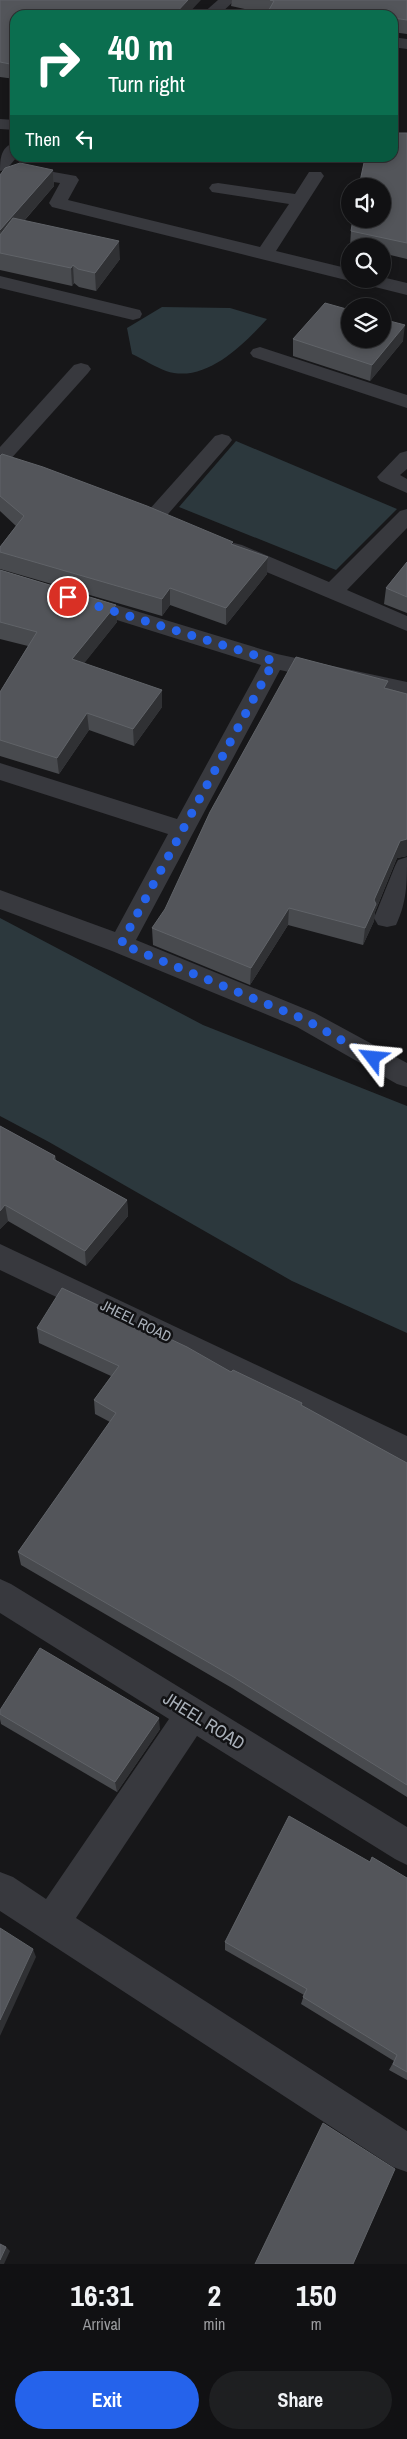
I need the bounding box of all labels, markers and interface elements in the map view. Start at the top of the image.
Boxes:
text: 40 m [108,24,173,71]
icon: right [25,30,90,95]
text: Turn right [108,69,185,99]
icon: left [71,125,99,153]
text: Then [25,126,61,152]
map controls [341,178,391,348]
button: sound [341,178,391,228]
button: search [341,238,391,288]
button: layers [341,298,391,348]
pin [47,576,89,618]
icon: arrive [54,583,82,611]
position arrow [346,1031,398,1083]
street label: JHEEL ROAD [97,1294,175,1347]
street label: JHEEL ROAD [159,1686,250,1756]
text: 16:31 [70,2275,133,2315]
text: 2 [208,2275,221,2315]
text: 150 [296,2275,337,2315]
text: Arrival [83,2313,121,2335]
text: min [203,2313,225,2335]
text: m [311,2313,322,2335]
button: Exit [15,2371,199,2429]
button: Share [209,2371,392,2429]

